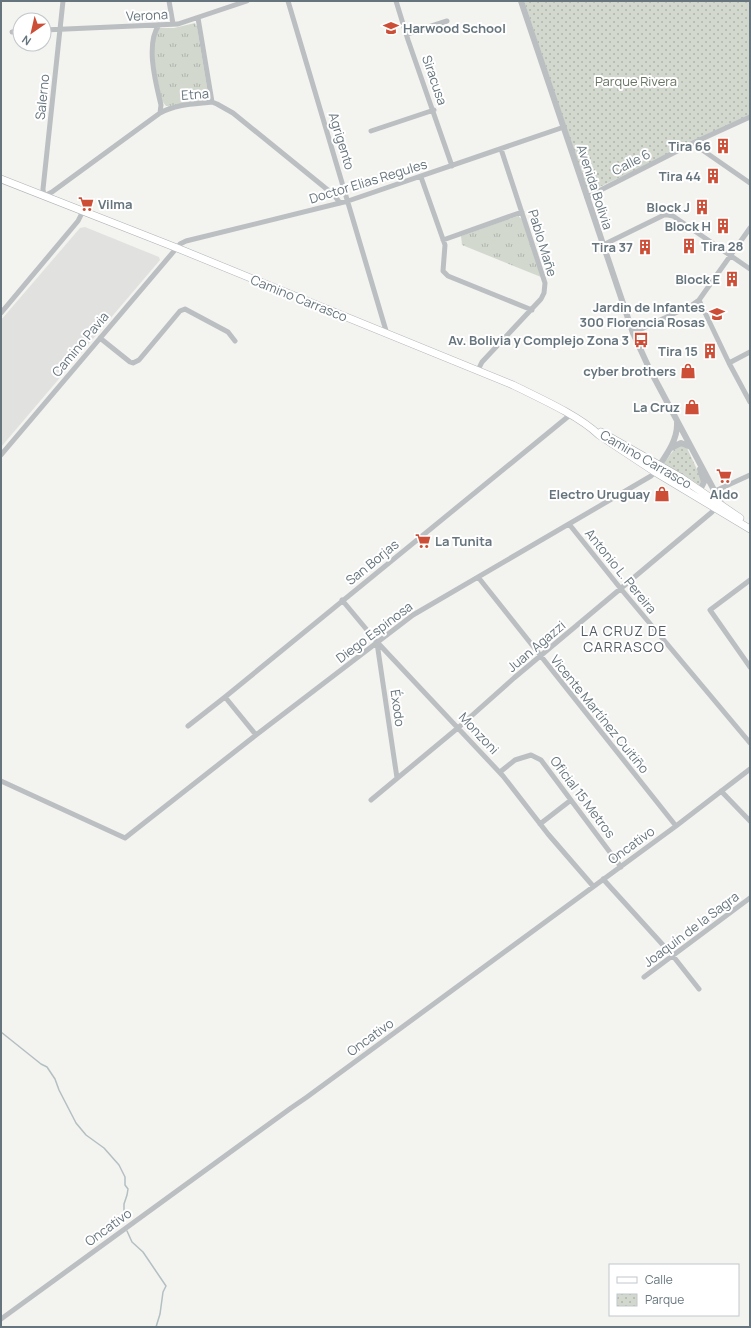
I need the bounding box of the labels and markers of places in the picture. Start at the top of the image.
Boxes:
school or university icon: Harwood School [382,19,400,37]
place label: Harwood School [403,19,506,37]
place label: Tira 66 [668,137,711,155]
building icon: Tira 66 [714,137,732,155]
place label: Tira 44 [659,167,701,185]
building icon: Tira 44 [704,167,722,185]
supermarket icon: Vilma [77,195,95,213]
place label: Vilma [98,195,133,213]
place label: Block J [647,198,690,216]
building icon: Block J [693,198,711,216]
place label: Block H [665,217,711,235]
building icon: Block H [714,217,732,235]
building icon: Tira 28 [680,237,698,255]
place label: Tira 28 [701,237,743,255]
place label: Tira 37 [592,238,633,256]
building icon: Tira 37 [636,238,654,256]
place label: Block E [675,270,720,288]
building icon: Block E [723,270,741,288]
place label: Jardin de Infantes 300 Florencia Rosas [579,298,705,331]
school or university icon: Jardin de Infantes 300 Florencia Rosas [708,305,726,323]
place label: Av. Bolivia y Complejo Zona 3 [448,331,629,349]
bus stop icon: Av. Bolivia y Complejo Zona 3 [632,331,650,349]
place label: Tira 15 [658,342,698,360]
building icon: Tira 15 [701,342,719,360]
place label: cyber brothers [583,362,676,380]
shop icon: cyber brothers [679,362,697,380]
place label: La Cruz [633,398,680,416]
shop icon: La Cruz [683,398,701,416]
supermarket icon: Aldo [715,467,733,485]
place label: Electro Uruguay [549,485,651,503]
shop icon: Electro Uruguay [653,485,671,503]
place label: Aldo [710,485,738,503]
supermarket icon: La Tunita [414,532,432,550]
place label: La Tunita [435,532,492,550]

